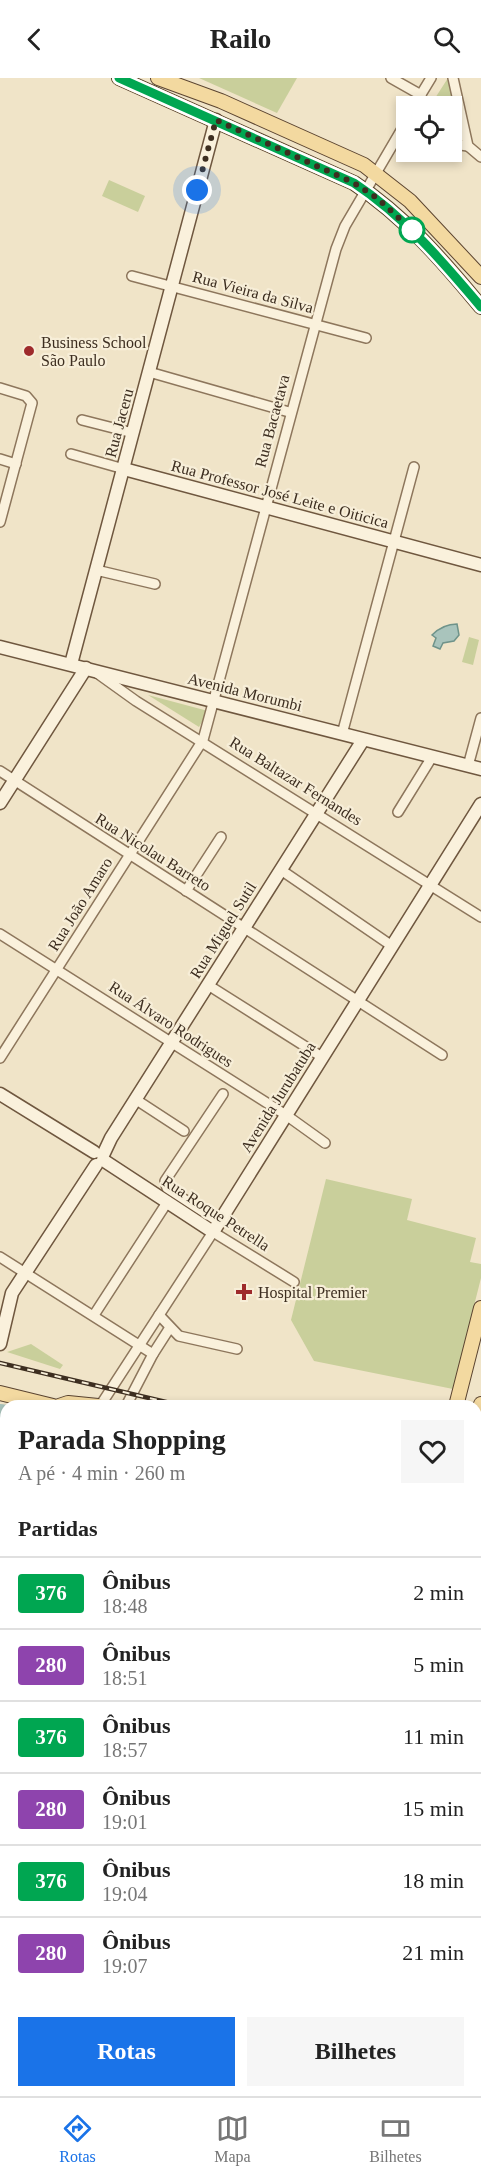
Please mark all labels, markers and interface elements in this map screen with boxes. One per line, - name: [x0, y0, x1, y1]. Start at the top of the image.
- icon: back: [18, 23, 51, 56]
- icon: search: [430, 23, 463, 56]
- text: Railo: [210, 24, 271, 54]
- map controls: [396, 96, 462, 162]
- button: locate: [396, 96, 462, 162]
- your location: [182, 175, 212, 205]
- unlabelled marker: [399, 217, 425, 243]
- street label: Rua Vieira da Silva: [191, 268, 315, 316]
- place label: Business School São Paulo: [41, 334, 147, 369]
- marker: Business School São Paulo: [22, 344, 36, 358]
- street label: Rua Bacaetava: [251, 373, 293, 469]
- street label: Rua Jaceru: [102, 387, 136, 459]
- street label: Rua Professor José Leite e Oiticica: [169, 457, 391, 531]
- street label: Avenida Morumbi: [186, 670, 305, 715]
- street label: Rua Baltazar Fernandes: [227, 733, 365, 829]
- street label: Rua Nicolau Barreto: [92, 810, 214, 894]
- street label: Rua João Amaro: [45, 854, 115, 954]
- street label: Rua Miguel Sutil: [187, 878, 261, 982]
- street label: Rua Álvaro Rodrigues: [105, 977, 237, 1071]
- street label: Avenida Jurubatuba: [237, 1039, 319, 1155]
- street label: Rua Roque Petrella: [159, 1172, 273, 1255]
- marker: Hospital Premier: [235, 1283, 253, 1301]
- place label: Hospital Premier: [258, 1284, 368, 1302]
- button: heart: [401, 1420, 464, 1483]
- text: Parada Shopping: [18, 1424, 226, 1455]
- text: A pé · 4 min · 260 m: [18, 1462, 185, 1484]
- text: Partidas: [18, 1516, 97, 1541]
- text: Ônibus: [102, 1569, 171, 1594]
- text: 2 min: [413, 1580, 464, 1605]
- text: 376: [35, 1581, 67, 1605]
- text: 18:48: [102, 1595, 148, 1617]
- text: Ônibus: [102, 1641, 171, 1666]
- text: 5 min: [413, 1652, 464, 1677]
- text: 280: [35, 1653, 67, 1677]
- text: 18:51: [102, 1667, 148, 1689]
- text: Ônibus: [102, 1713, 171, 1738]
- text: 11 min: [403, 1724, 464, 1749]
- text: 376: [35, 1725, 67, 1749]
- text: 18:57: [102, 1739, 148, 1761]
- text: Ônibus: [102, 1785, 171, 1810]
- text: 15 min: [402, 1796, 464, 1821]
- text: 280: [35, 1797, 67, 1821]
- text: 19:01: [102, 1811, 148, 1833]
- text: Ônibus: [102, 1857, 171, 1882]
- text: 18 min: [402, 1868, 464, 1893]
- text: 376: [35, 1869, 67, 1893]
- text: 19:04: [102, 1883, 148, 1905]
- text: Ônibus: [102, 1929, 171, 1954]
- text: 21 min: [402, 1940, 464, 1965]
- text: 280: [35, 1941, 67, 1965]
- text: 19:07: [102, 1955, 148, 1977]
- button: Rotas: [18, 2017, 235, 2086]
- button: Bilhetes: [247, 2017, 464, 2086]
- tab: Rotas: [59, 2112, 96, 2166]
- tab: Mapa: [214, 2112, 251, 2166]
- tab: Bilhetes: [369, 2112, 422, 2166]

